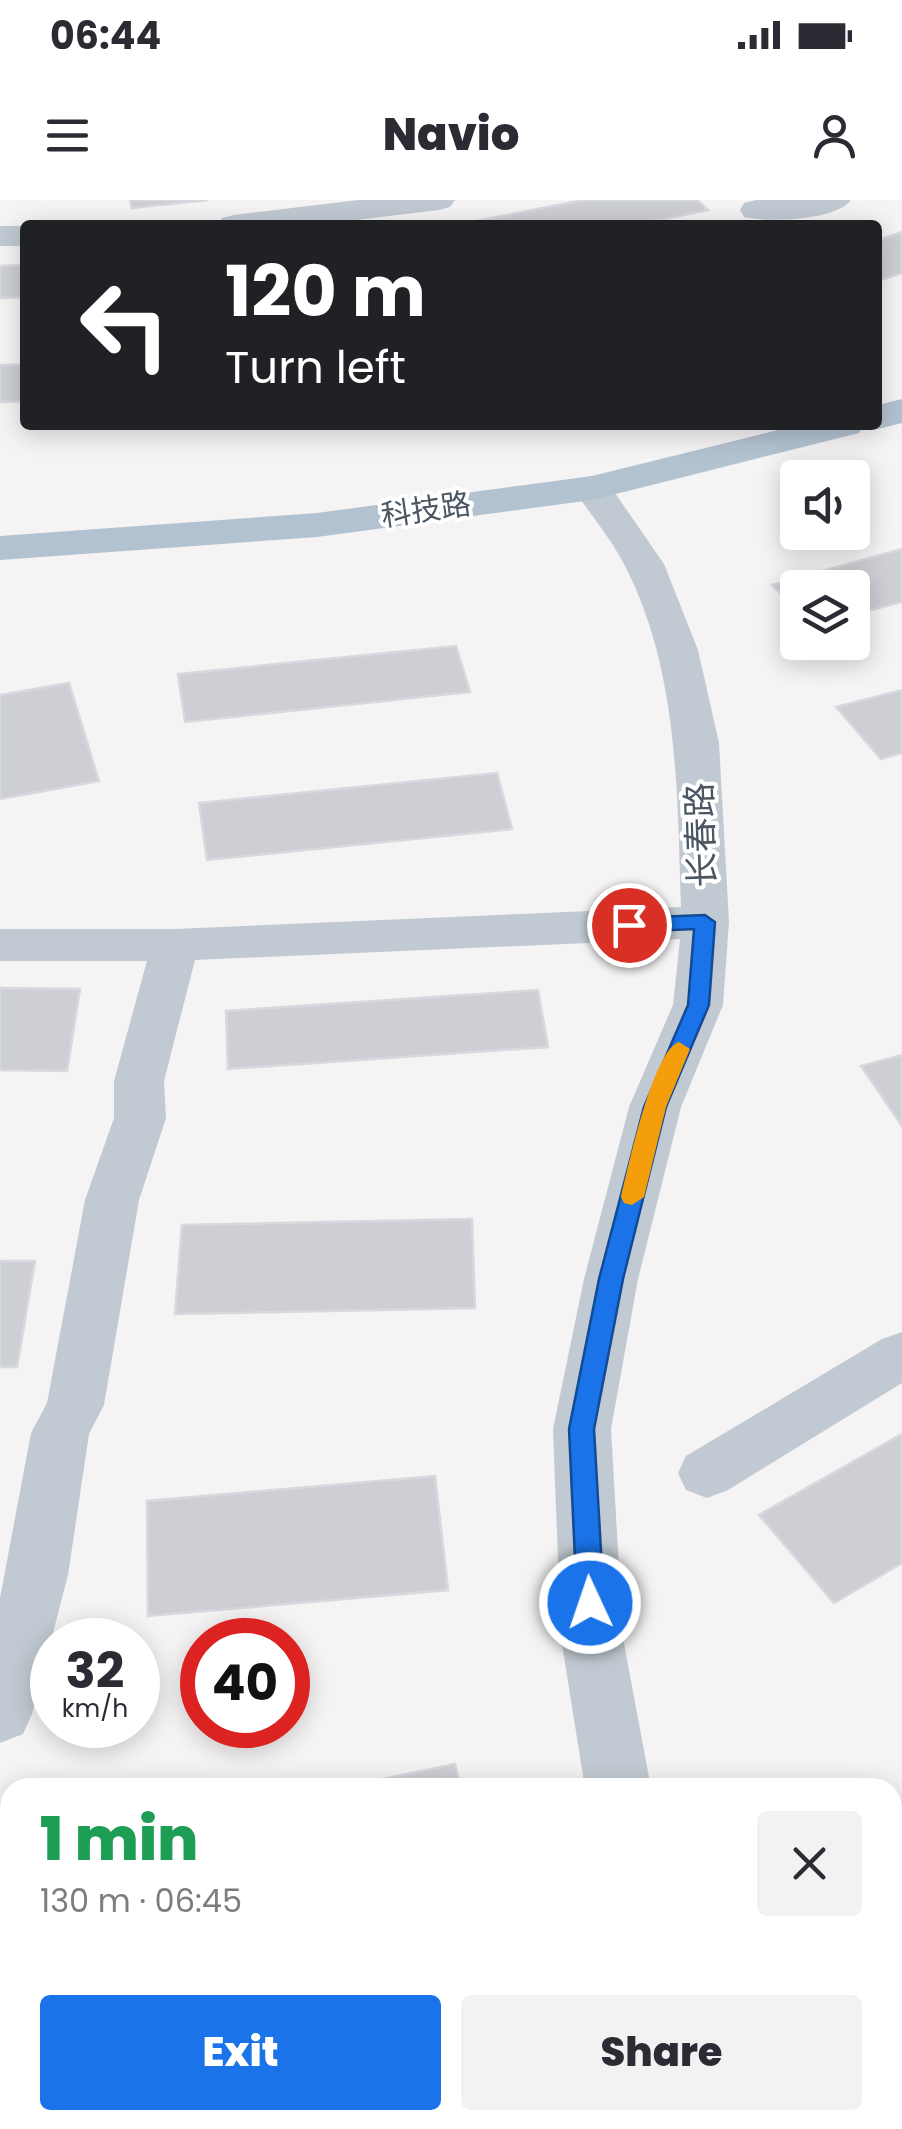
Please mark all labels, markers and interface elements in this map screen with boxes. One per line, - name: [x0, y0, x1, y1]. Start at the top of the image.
- text: 06:44: [50, 9, 161, 62]
- text: Navio: [383, 103, 519, 166]
- icon: menu: [40, 108, 95, 163]
- icon: person: [807, 108, 862, 163]
- text: 120 m: [225, 242, 426, 341]
- icon: left: [60, 260, 190, 390]
- text: Turn left: [225, 336, 406, 399]
- map controls: [780, 460, 870, 660]
- button: sound: [780, 460, 870, 550]
- street label: 科技路: [378, 482, 473, 537]
- button: layers: [780, 570, 870, 660]
- street label: 长春路: [674, 782, 727, 888]
- pin: [587, 883, 672, 968]
- icon: arrive: [602, 898, 657, 953]
- position arrow: [538, 1551, 642, 1655]
- speed limit sign: 40: [180, 1618, 310, 1748]
- text: 32: [66, 1635, 124, 1706]
- text: km/h: [62, 1691, 128, 1726]
- text: 1 min: [40, 1797, 198, 1881]
- button: close: [757, 1811, 862, 1916]
- text: 130 m · 06:45: [40, 1878, 242, 1923]
- button: Exit: [40, 1995, 441, 2110]
- button: Share: [461, 1995, 862, 2110]

